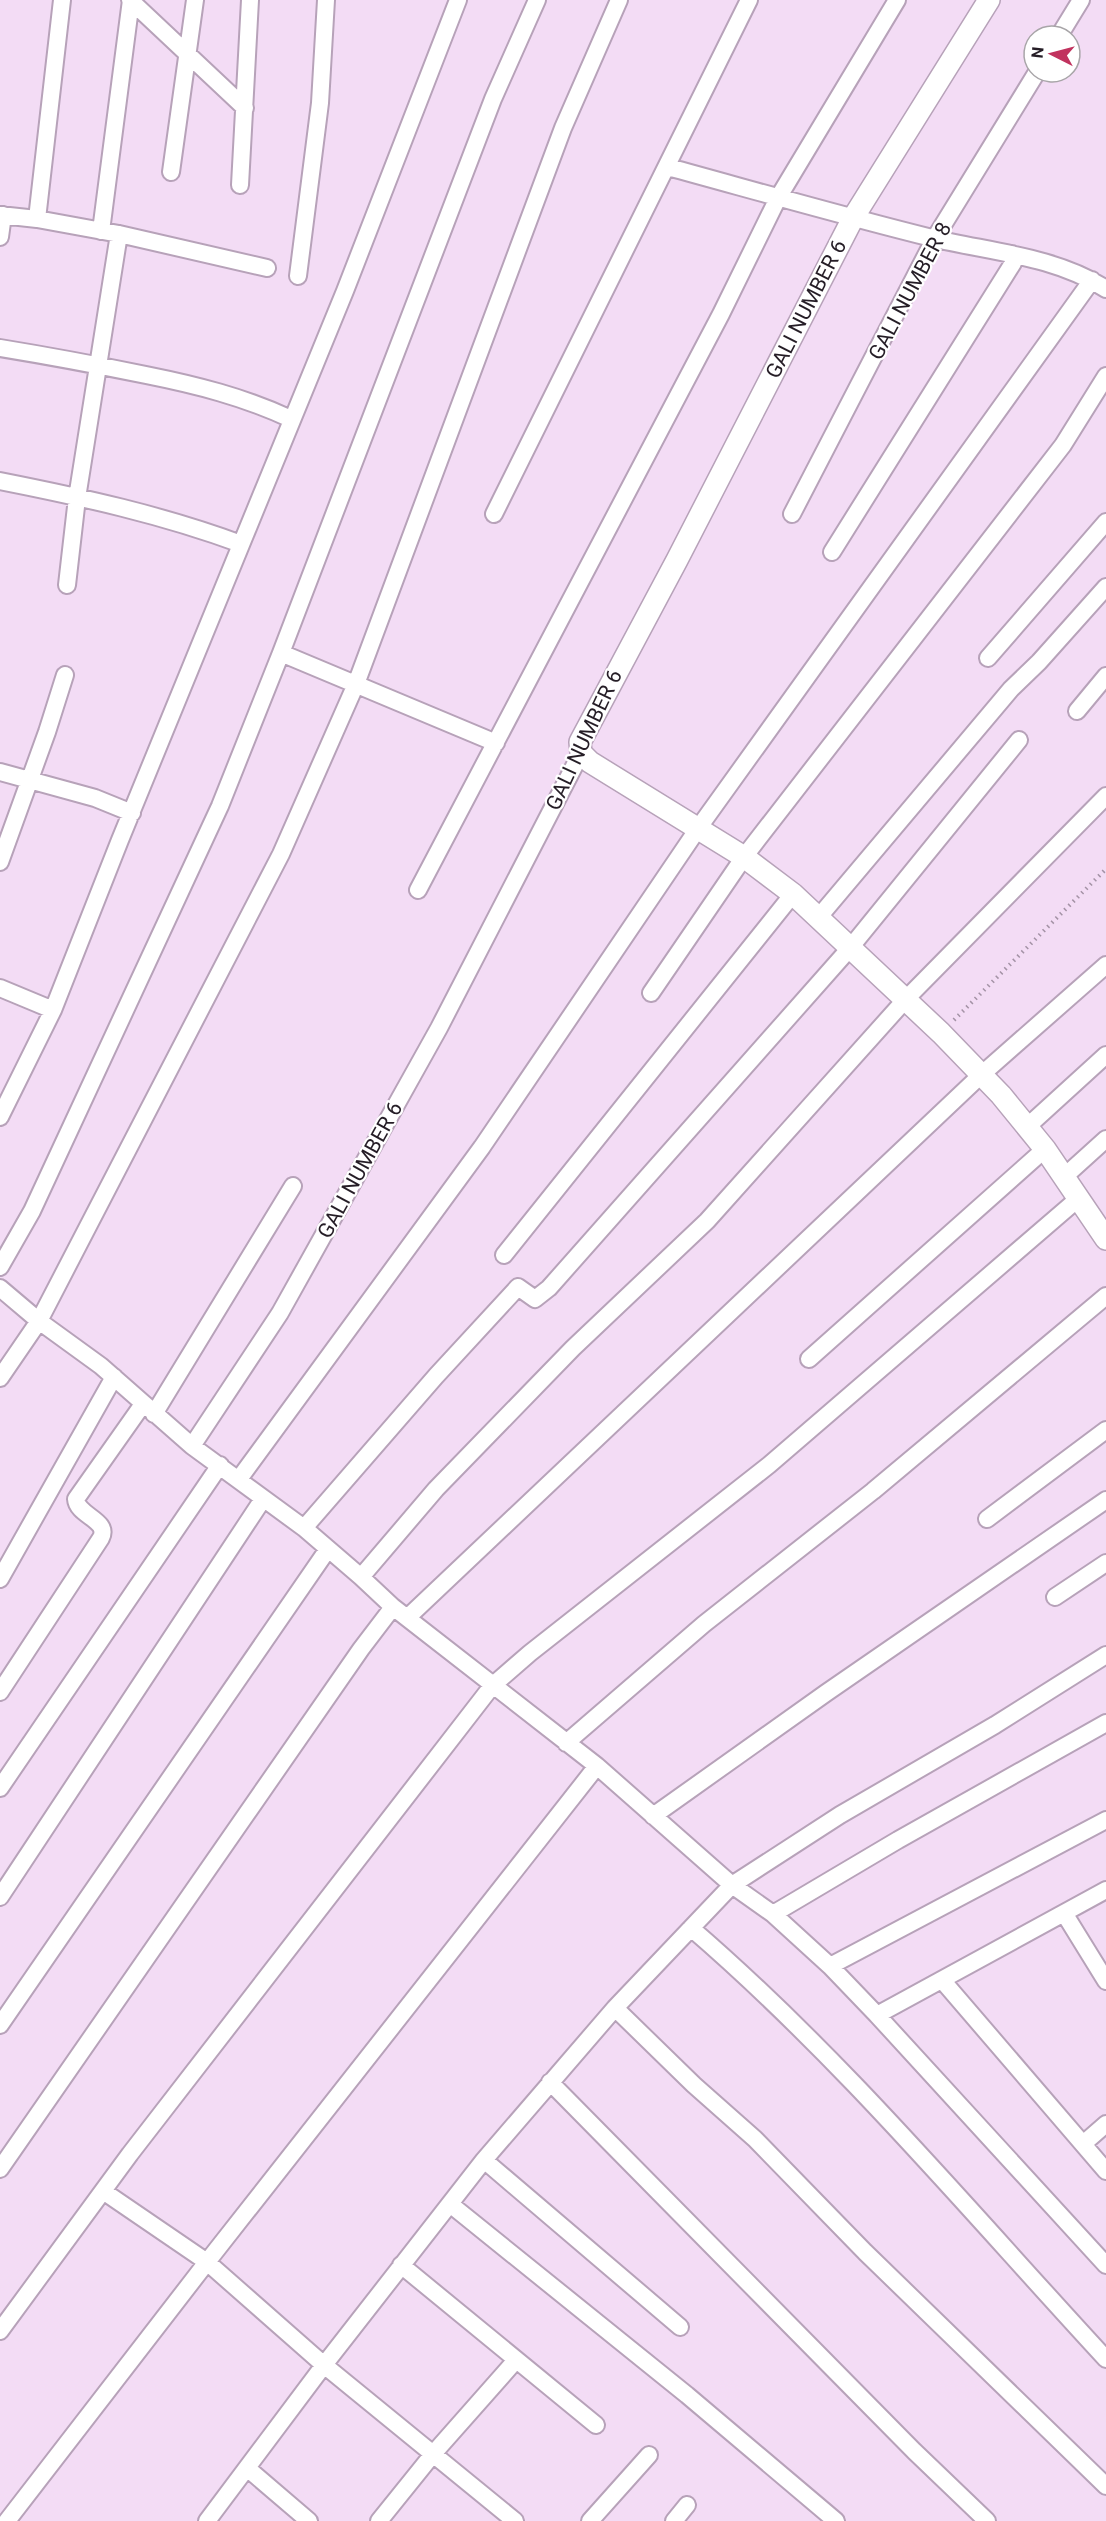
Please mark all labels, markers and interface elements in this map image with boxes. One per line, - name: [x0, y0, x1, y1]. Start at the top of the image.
- north arrow: [1022, 24, 1082, 84]
- text: N: [1028, 46, 1048, 59]
- street label: GALI NUMBER 8: [864, 218, 956, 364]
- street label: GALI NUMBER 6: [761, 236, 851, 382]
- street label: GALI NUMBER 6: [541, 666, 627, 814]
- street label: GALI NUMBER 6: [313, 1098, 407, 1242]

